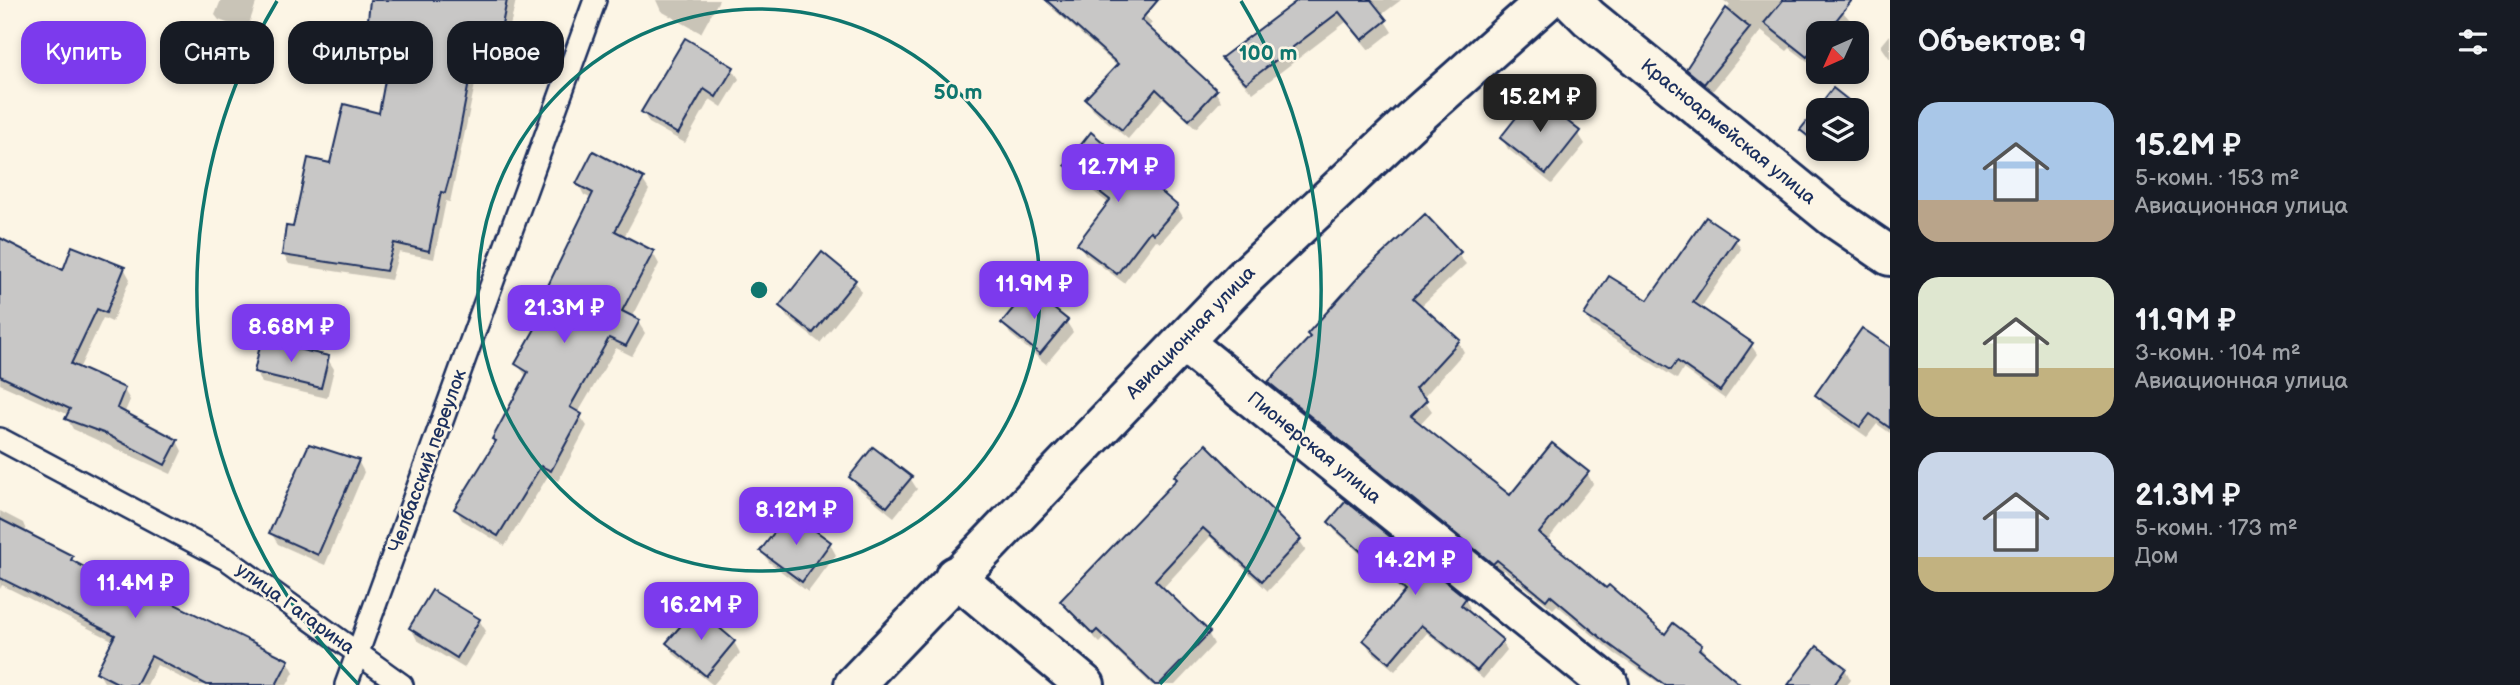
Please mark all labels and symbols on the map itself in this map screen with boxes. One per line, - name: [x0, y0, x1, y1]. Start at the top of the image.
- north arrow: [1806, 21, 1869, 84]
- text: 100 m: [1239, 41, 1297, 66]
- street label: Красноармейская улица: [1636, 54, 1820, 210]
- pin: 15.2M ₽: [1475, 74, 1605, 134]
- text: 50 m: [934, 80, 982, 105]
- pin: 12.7M ₽: [1053, 144, 1183, 204]
- pin: 11.9M ₽: [969, 262, 1099, 321]
- street label: Авиационная улица: [1121, 262, 1260, 405]
- centre of rings: [747, 278, 771, 302]
- pin: 21.3M ₽: [499, 286, 629, 345]
- pin: 8.68M ₽: [226, 304, 356, 364]
- street label: Челбасский переулок: [384, 366, 472, 556]
- street label: Пионерская улица: [1242, 387, 1386, 509]
- pin: 8.12M ₽: [731, 488, 861, 547]
- pin: 14.2M ₽: [1350, 538, 1480, 597]
- street label: улица Гагарина: [231, 558, 359, 660]
- pin: 11.4M ₽: [70, 560, 200, 620]
- pin: 16.2M ₽: [636, 582, 766, 642]

